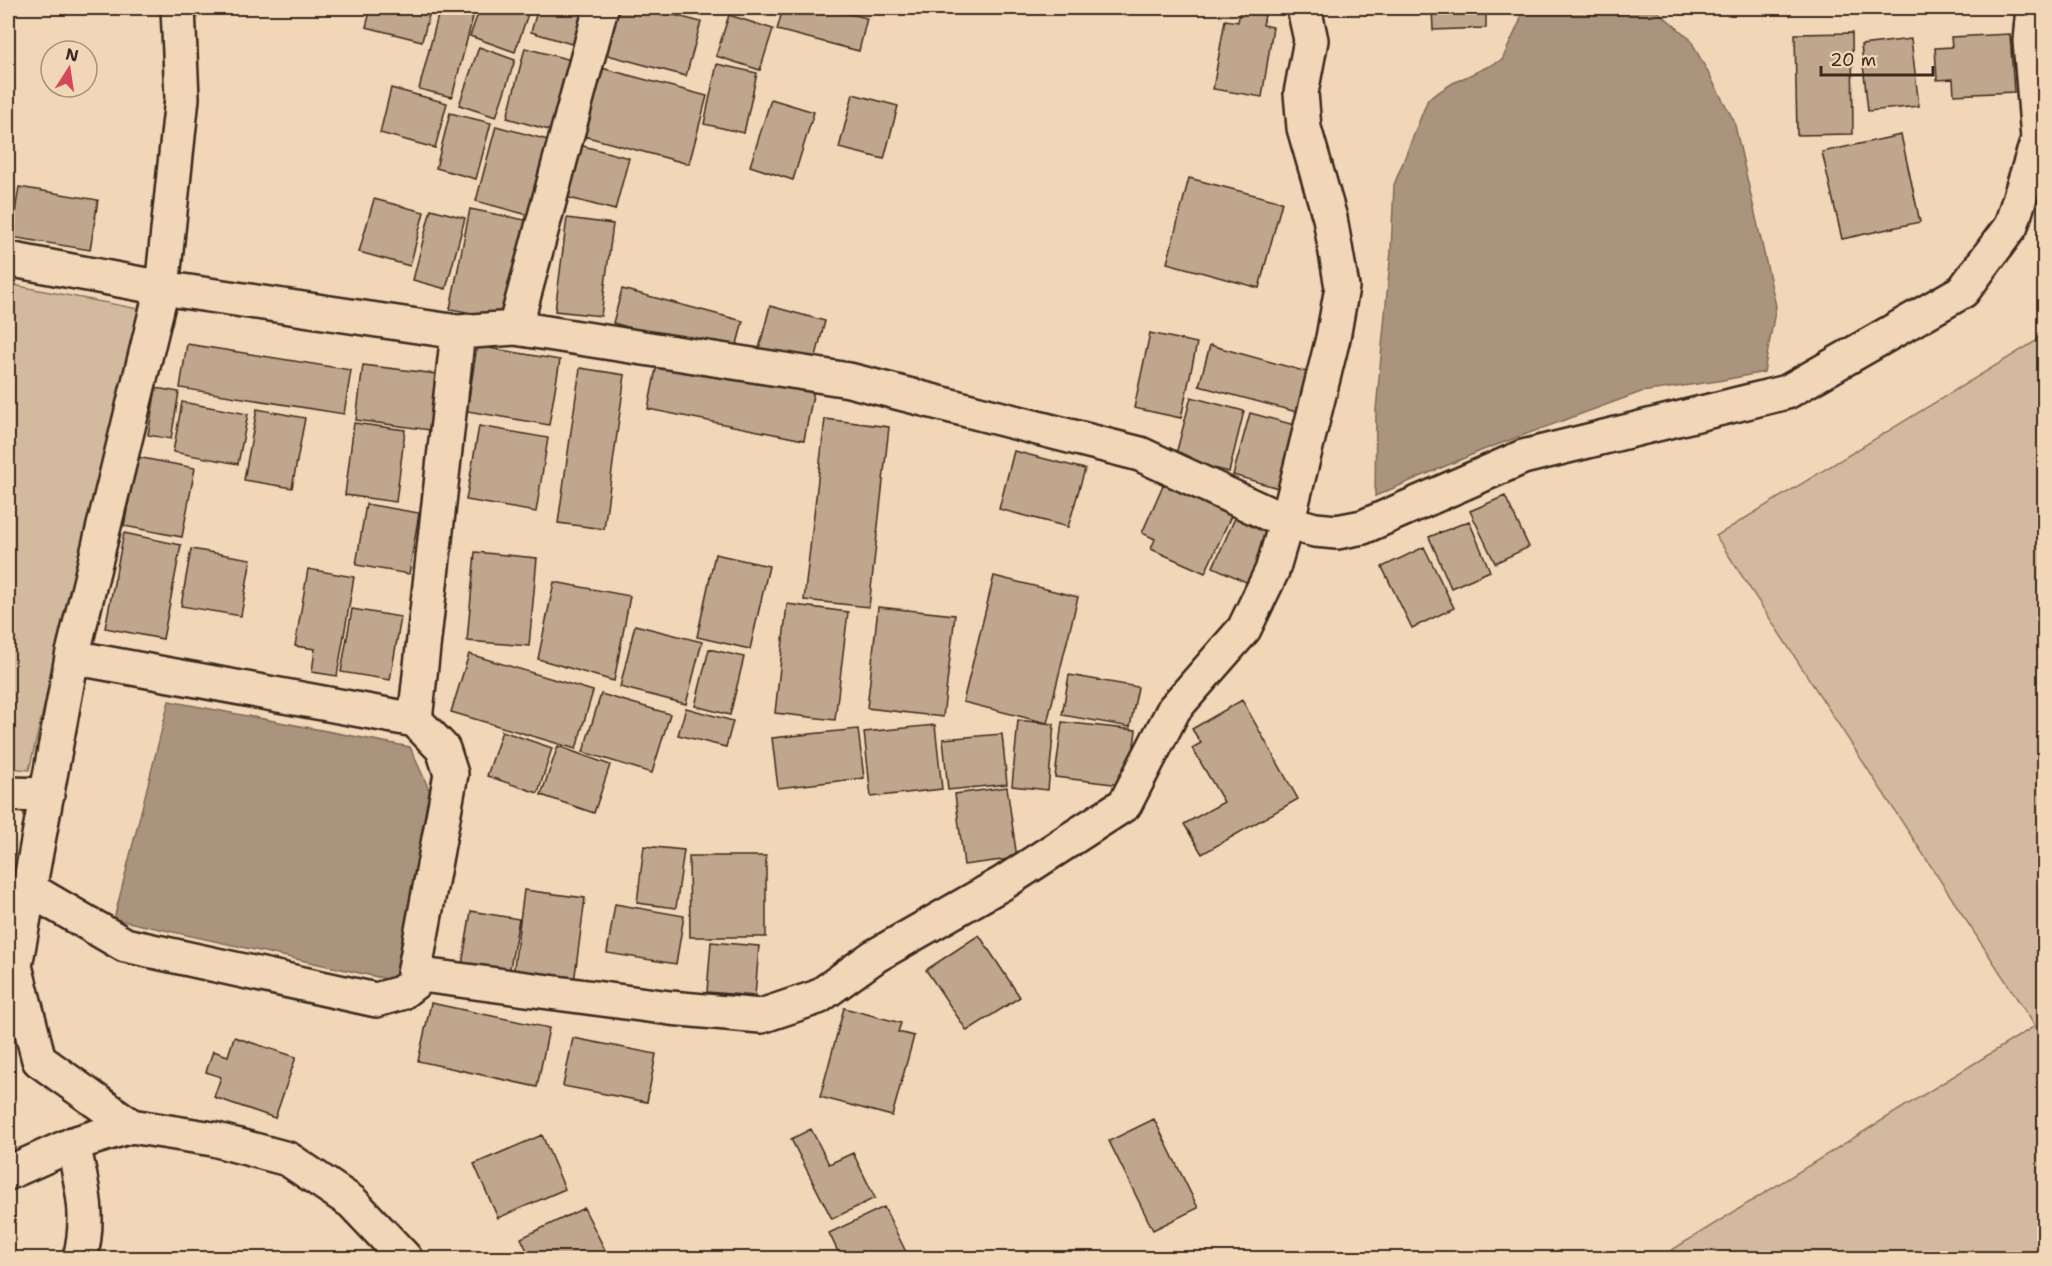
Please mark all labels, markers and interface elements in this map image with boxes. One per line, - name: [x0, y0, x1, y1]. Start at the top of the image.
- north arrow: [39, 39, 99, 99]
- scale bar: [1821, 39, 1934, 77]
- text: N: [64, 43, 80, 66]
- text: 20 m: [1830, 48, 1876, 72]

